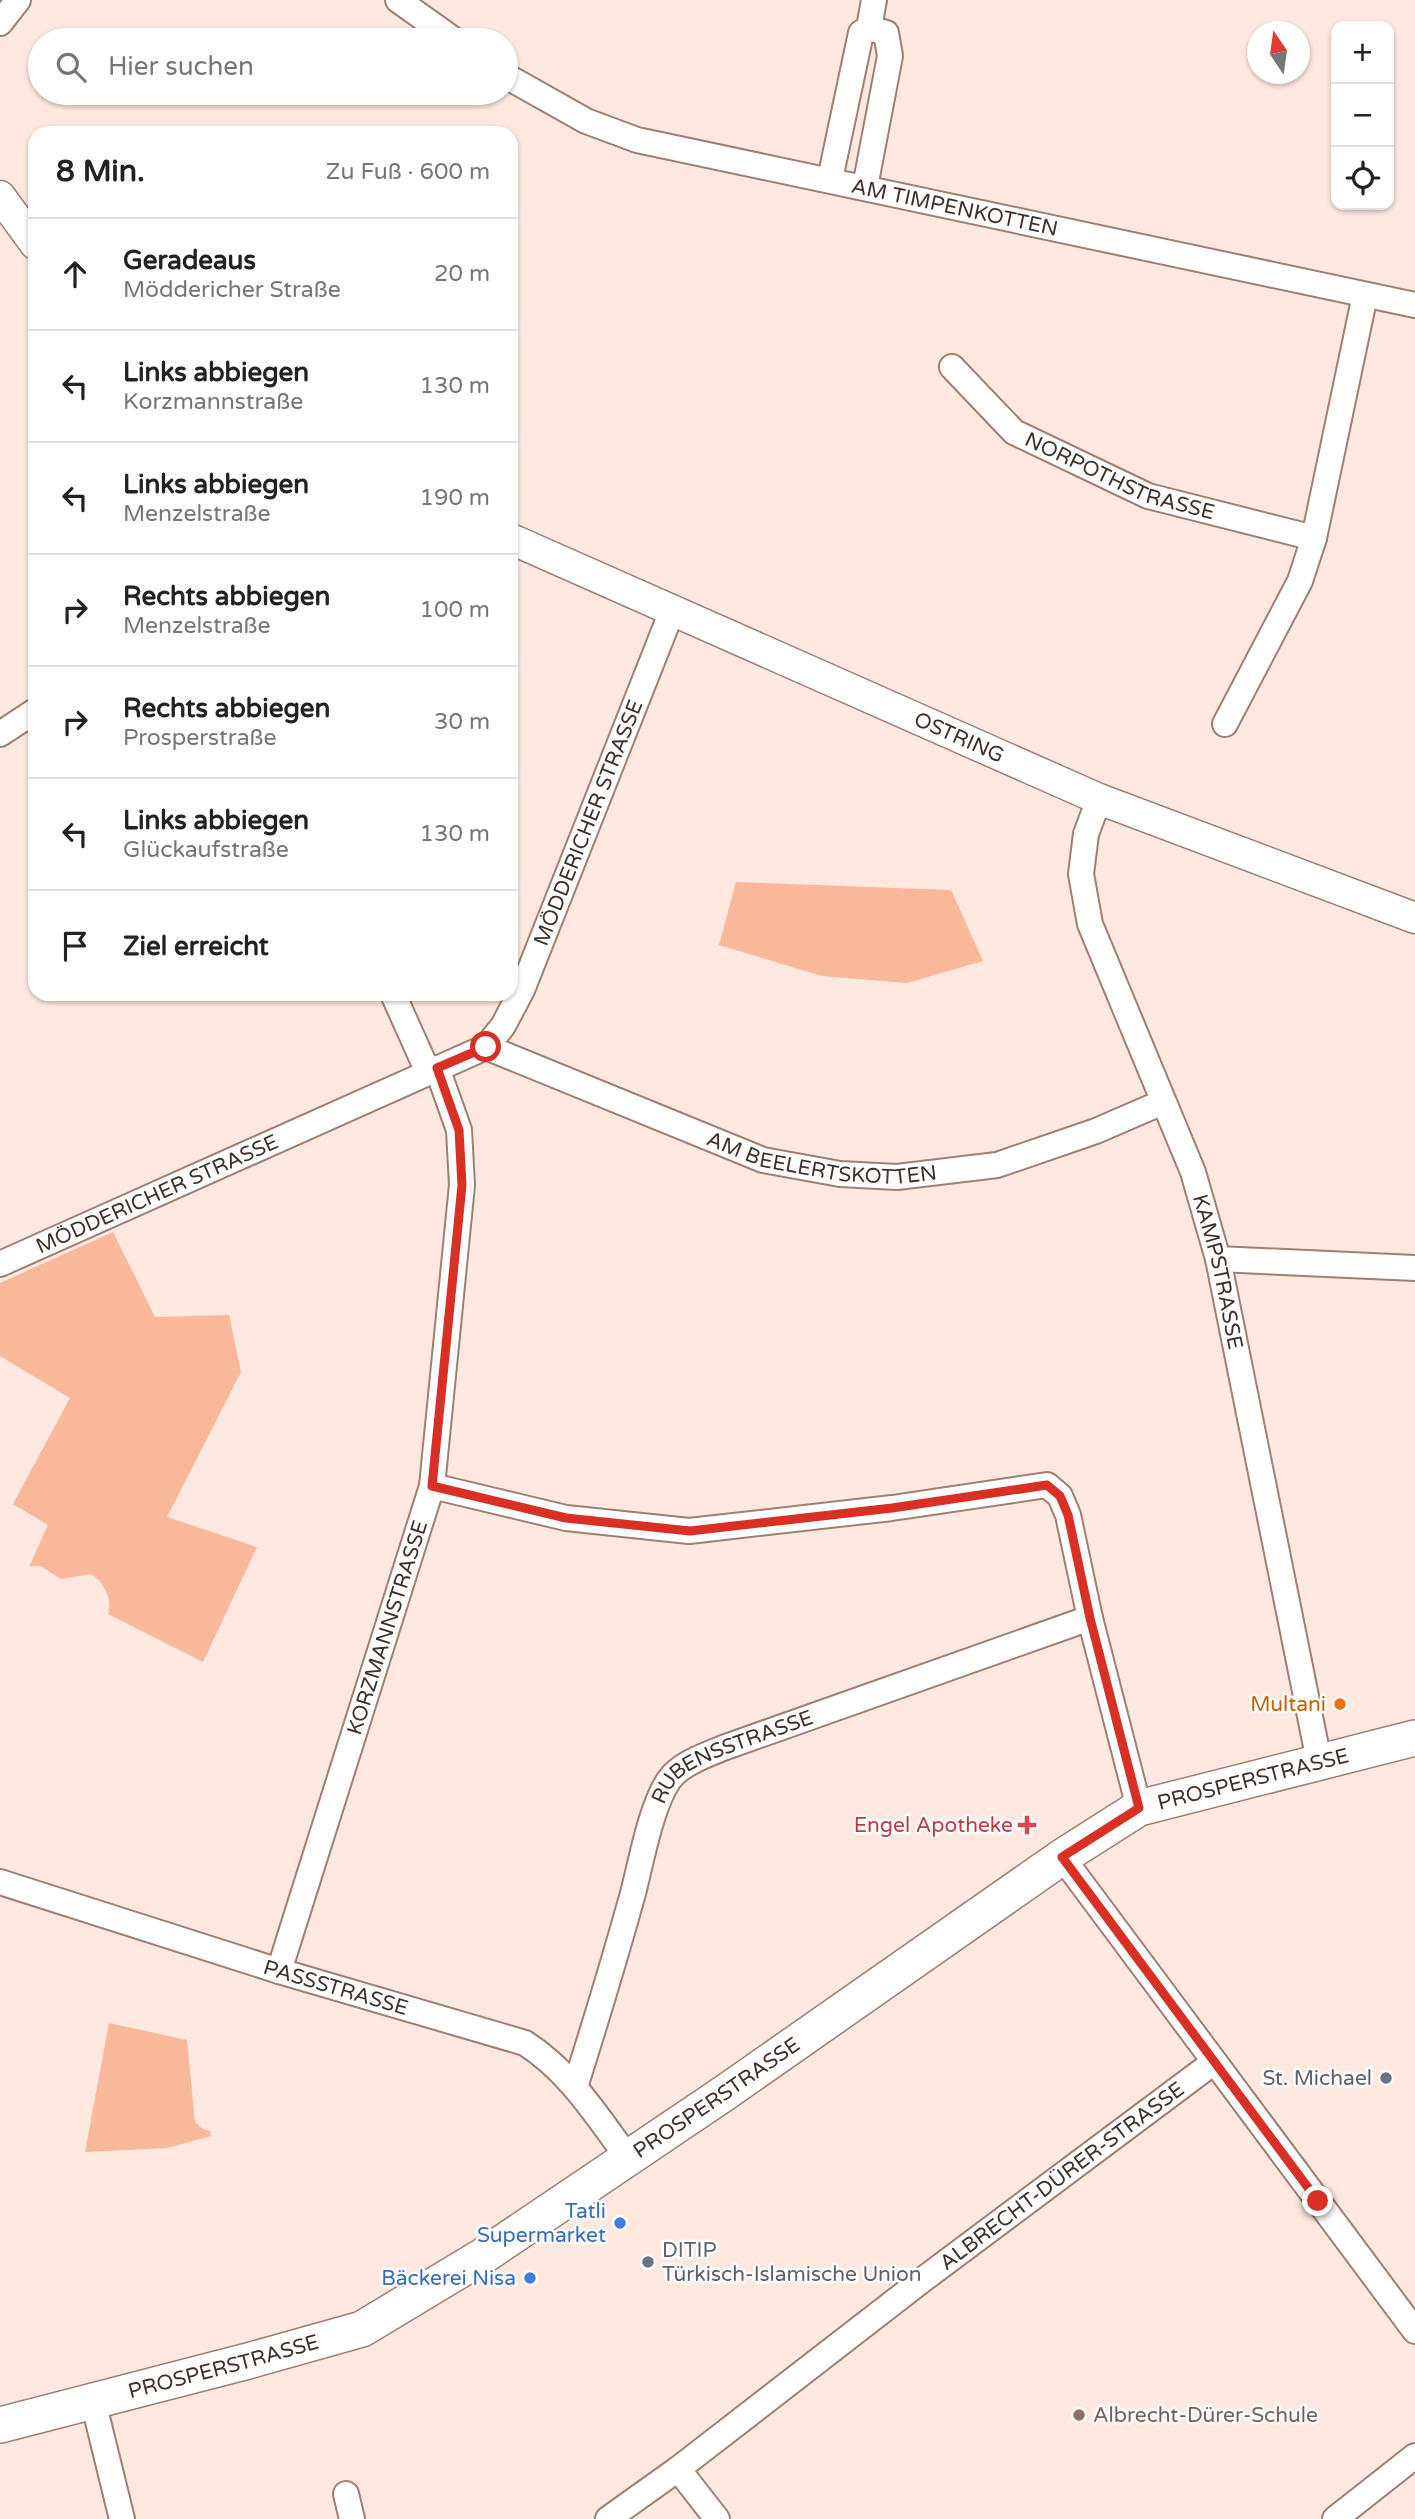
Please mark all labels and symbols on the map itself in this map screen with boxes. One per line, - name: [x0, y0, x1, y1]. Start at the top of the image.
- north arrow: [1247, 21, 1310, 84]
- street label: AM TIMPENKOTTEN: [849, 173, 1060, 241]
- street label: NORPOTHSTRASSE: [1021, 427, 1217, 525]
- street label: MÖDDERICHER STRASSE: [528, 696, 648, 949]
- street label: OSTRING: [910, 706, 1008, 768]
- route start: [470, 1031, 501, 1062]
- street label: AM BEELERTSKOTTEN: [703, 1126, 938, 1190]
- street label: MÖDDERICHER STRASSE: [32, 1129, 282, 1259]
- street label: KAMPSTRASSE: [1188, 1191, 1248, 1351]
- street label: KORZMANNSTRASSE: [342, 1517, 433, 1738]
- place label: Multani: [1250, 1692, 1326, 1717]
- marker: Multani: [1332, 1696, 1348, 1712]
- street label: RUBENSSTRASSE: [646, 1705, 816, 1808]
- street label: PROSPERSTRASSE: [1155, 1743, 1351, 1815]
- place label: Engel Apotheke: [854, 1813, 1013, 1838]
- marker: Engel Apotheke: [1019, 1817, 1035, 1833]
- street label: PASSSTRASSE: [260, 1954, 411, 2021]
- street label: PROSPERSTRASSE: [628, 2032, 805, 2163]
- place label: St. Michael: [1262, 2066, 1372, 2091]
- marker: St. Michael: [1378, 2070, 1394, 2086]
- street label: ALBRECHT-DÜRER-STRASSE: [934, 2076, 1189, 2275]
- route end: [1302, 2185, 1333, 2216]
- place label: Tatli Supermarket: [477, 2199, 606, 2248]
- marker: Tatli Supermarket: [612, 2215, 628, 2231]
- place label: DITIP Türkisch-Islamische Union: [662, 2238, 922, 2287]
- marker: DITIP Türkisch-Islamische Union: [640, 2254, 656, 2270]
- place label: Bäckerei Nisa: [381, 2266, 516, 2291]
- marker: Bäckerei Nisa: [522, 2270, 538, 2286]
- street label: PROSPERSTRASSE: [125, 2329, 322, 2404]
- place label: Albrecht-Dürer-Schule: [1093, 2403, 1318, 2428]
- marker: Albrecht-Dürer-Schule: [1071, 2407, 1087, 2423]

